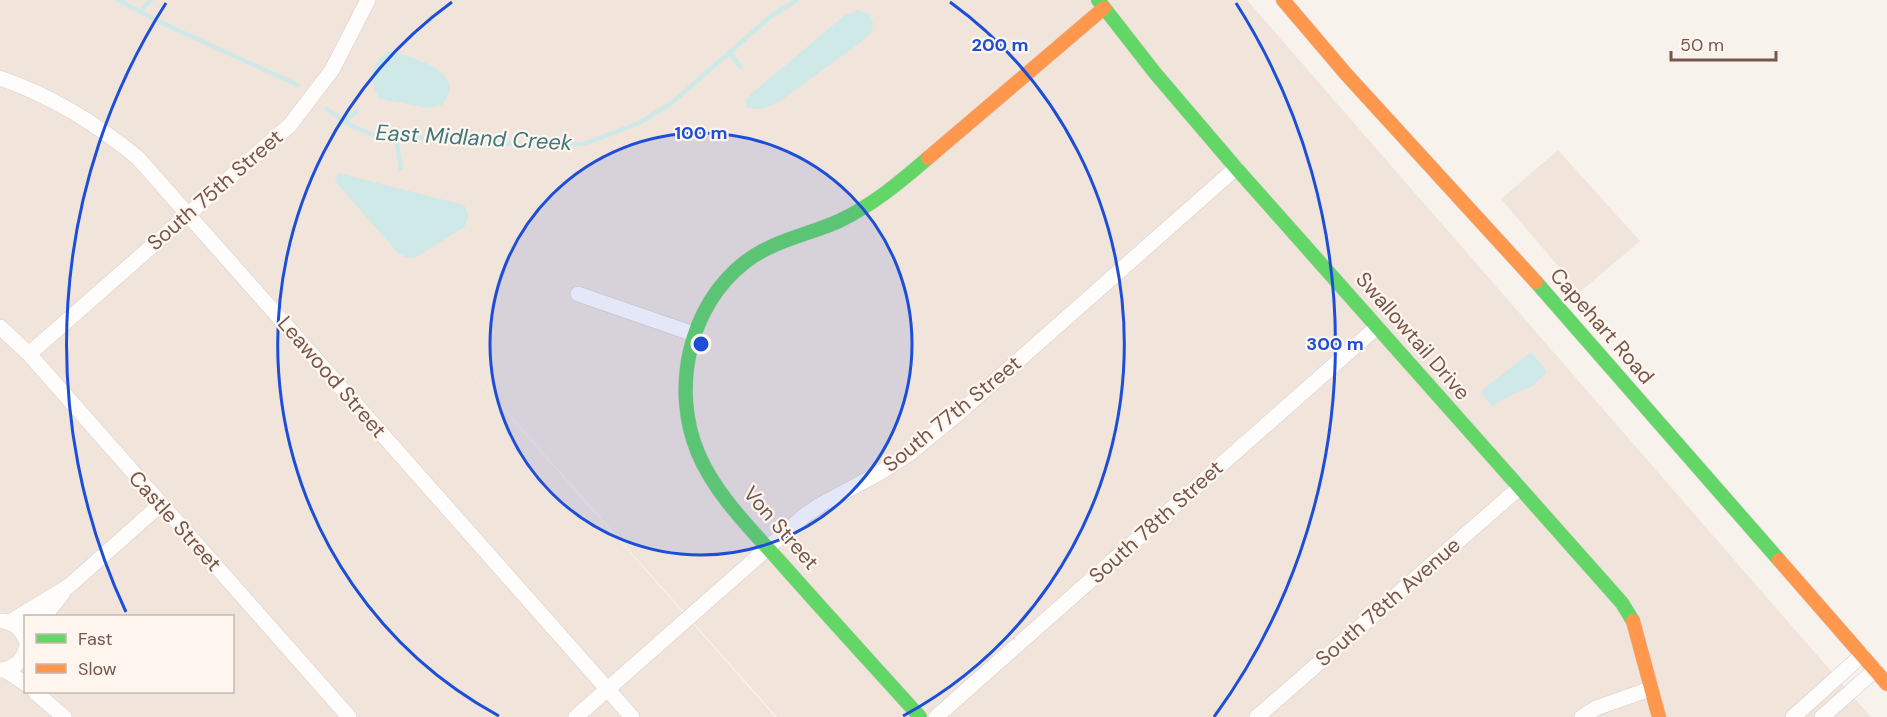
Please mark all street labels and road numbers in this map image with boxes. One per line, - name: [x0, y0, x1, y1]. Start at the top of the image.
- street label: South 75th Street: [141, 123, 289, 257]
- street label: Capehart Road: [1544, 262, 1660, 390]
- street label: Swallowtail Drive: [1349, 266, 1477, 406]
- street label: Leawood Street: [271, 310, 393, 444]
- street label: South 77th Street: [877, 349, 1027, 479]
- street label: South 78th Street: [1083, 454, 1229, 590]
- street label: Castle Street: [122, 465, 228, 577]
- street label: Von Street: [737, 480, 825, 576]
- street label: South 78th Avenue: [1310, 531, 1466, 673]

